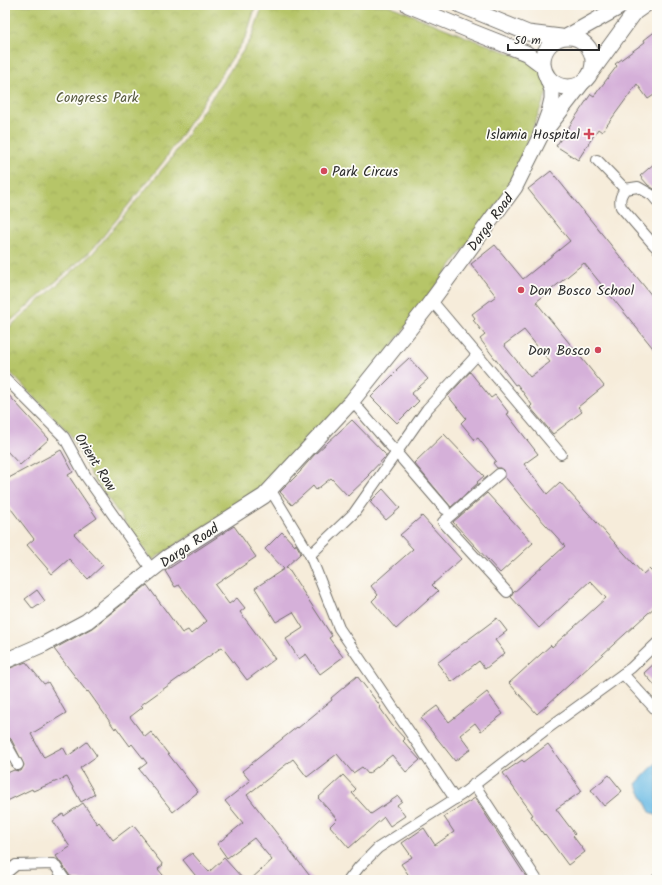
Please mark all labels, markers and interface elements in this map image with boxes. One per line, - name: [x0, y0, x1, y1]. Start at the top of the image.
- scale bar: [508, 26, 599, 52]
- text: 50 m: [514, 31, 541, 50]
- park label: Congress Park: [56, 87, 139, 109]
- place label: Islamia Hospital: [486, 124, 581, 146]
- marker: Islamia Hospital: [583, 128, 595, 140]
- place label: Park Circus: [332, 161, 398, 183]
- marker: Park Circus: [319, 166, 329, 176]
- street label: Darga Road: [462, 188, 520, 256]
- place label: Don Bosco School: [529, 280, 635, 302]
- marker: Don Bosco School: [516, 285, 526, 295]
- place label: Don Bosco: [528, 340, 590, 362]
- marker: Don Bosco: [593, 345, 603, 355]
- street label: Orient Row: [69, 429, 122, 497]
- street label: Darga Road: [156, 517, 224, 574]

